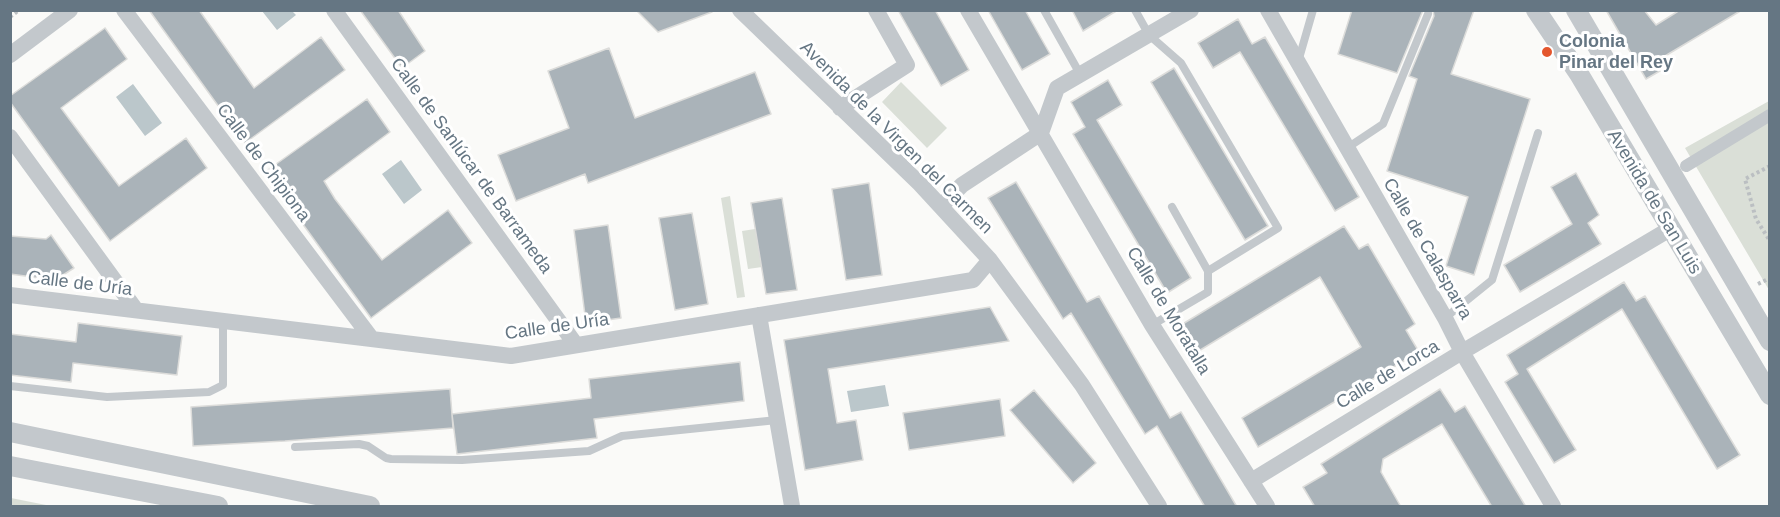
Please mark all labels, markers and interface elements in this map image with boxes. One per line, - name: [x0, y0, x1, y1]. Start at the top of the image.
- place label: Colonia Pinar del Rey: [1559, 31, 1673, 74]
- street label: Avenida de la Virgen del Carmen: [795, 37, 997, 239]
- marker: Colonia Pinar del Rey: [1540, 45, 1554, 59]
- street label: Calle de Sanlúcar de Barrameda: [386, 54, 556, 278]
- street label: Calle de Chipiona: [212, 100, 314, 226]
- street label: Avenida de San Luis: [1602, 126, 1706, 278]
- street label: Calle de Calasparra: [1378, 175, 1476, 323]
- street label: Calle de Moratalla: [1121, 243, 1215, 379]
- street label: Calle de Uría: [27, 267, 133, 301]
- street label: Calle de Uría: [503, 309, 611, 345]
- street label: Calle de Lorca: [1333, 336, 1443, 414]

